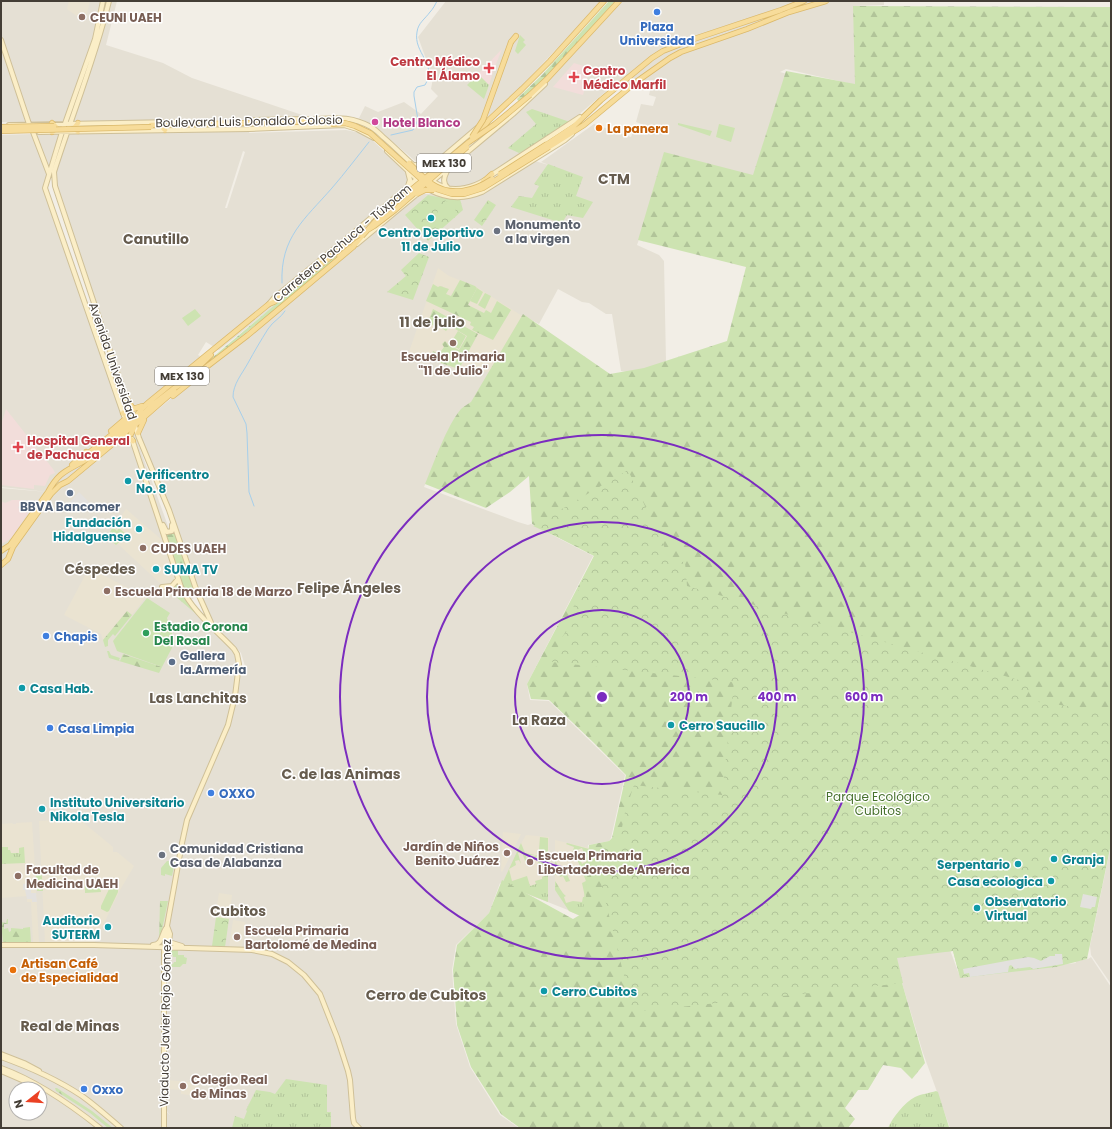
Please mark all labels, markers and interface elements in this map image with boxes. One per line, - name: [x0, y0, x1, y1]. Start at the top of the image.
- marker: Plaza Universidad: [652, 7, 662, 17]
- place label: CEUNI UAEH: [90, 9, 162, 26]
- marker: CEUNI UAEH: [77, 12, 87, 22]
- place label: Plaza Universidad: [620, 18, 694, 49]
- place label: Centro Médico El Álamo: [390, 53, 480, 84]
- marker: Centro Médico El Álamo: [483, 62, 495, 74]
- place label: Centro Médico Marfil: [583, 62, 666, 93]
- marker: Centro Médico Marfil: [568, 71, 580, 83]
- street label: Boulevard Luis Donaldo Colosio: [155, 111, 343, 131]
- place label: Hotel Blanco: [383, 114, 461, 131]
- marker: Hotel Blanco: [370, 117, 380, 127]
- place label: La panera: [607, 120, 668, 137]
- marker: La panera: [594, 123, 604, 133]
- road number: MEX 130: [417, 154, 471, 172]
- district label: CTM: [598, 169, 630, 189]
- street label: Carretera Pachuca - Túxpam: [269, 180, 415, 306]
- marker: Centro Deportivo 11 de Julio: [426, 213, 436, 223]
- place label: Monumento a la virgen: [505, 216, 581, 247]
- place label: Centro Deportivo 11 de Julio: [378, 224, 484, 255]
- marker: Monumento a la virgen: [492, 226, 502, 236]
- district label: Canutillo: [123, 229, 189, 249]
- street label: Avenida Universidad: [85, 300, 141, 422]
- district label: 11 de julio: [399, 312, 465, 332]
- marker: Escuela Primaria "11 de Julio": [448, 338, 458, 348]
- place label: Escuela Primaria "11 de Julio": [401, 348, 505, 379]
- road number: MEX 130: [155, 367, 209, 385]
- place label: Hospital General de Pachuca: [27, 432, 130, 463]
- marker: Hospital General de Pachuca: [12, 441, 24, 453]
- place label: Verificentro No. 8: [136, 466, 209, 497]
- marker: Verificentro No. 8: [123, 476, 133, 486]
- marker: BBVA Bancomer: [65, 488, 75, 498]
- place label: BBVA Bancomer: [20, 498, 120, 515]
- place label: Fundación Hidalguense: [53, 514, 132, 545]
- marker: Fundación Hidalguense: [134, 524, 144, 534]
- place label: CUDES UAEH: [151, 540, 227, 557]
- marker: CUDES UAEH: [138, 543, 148, 553]
- district label: Céspedes: [64, 559, 136, 579]
- place label: SUMA TV: [164, 561, 218, 578]
- marker: SUMA TV: [151, 564, 161, 574]
- district label: Felipe Ángeles: [297, 578, 401, 598]
- place label: Escuela Primaria 18 de Marzo: [115, 583, 293, 600]
- marker: Escuela Primaria 18 de Marzo: [102, 586, 112, 596]
- place label: Estadio Corona Del Rosal: [154, 618, 248, 649]
- place label: Chapis: [54, 628, 98, 645]
- marker: Estadio Corona Del Rosal: [141, 628, 151, 638]
- marker: Chapis: [41, 631, 51, 641]
- place label: Gallera la.Armería: [180, 647, 246, 678]
- marker: Gallera la.Armería: [167, 657, 177, 667]
- place label: Casa Hab.: [30, 680, 93, 697]
- marker: Casa Hab.: [17, 683, 27, 693]
- district label: Las Lanchitas: [149, 688, 247, 708]
- text: 200 m: [670, 688, 708, 705]
- text: 400 m: [757, 688, 797, 705]
- text: 600 m: [845, 688, 884, 705]
- centre of rings: [595, 690, 609, 704]
- district label: La Raza: [512, 710, 566, 730]
- place label: Cerro Saucillo: [679, 717, 765, 734]
- place label: Casa Limpia: [58, 720, 135, 737]
- marker: Cerro Saucillo: [666, 720, 676, 730]
- marker: Casa Limpia: [45, 723, 55, 733]
- district label: C. de las Animas: [281, 764, 401, 784]
- place label: OXXO: [219, 785, 256, 802]
- marker: OXXO: [206, 788, 216, 798]
- park label: Parque Ecológico Cubitos: [826, 788, 930, 819]
- place label: Instituto Universitario Nikola Tesla: [50, 794, 185, 825]
- marker: Instituto Universitario Nikola Tesla: [37, 804, 47, 814]
- place label: Jardín de Niños Benito Juárez: [403, 838, 499, 869]
- place label: Comunidad Cristiana Casa de Alabanza: [170, 840, 304, 871]
- place label: Escuela Primaria Libertadores de America: [538, 847, 690, 878]
- marker: Jardín de Niños Benito Juárez: [502, 848, 512, 858]
- marker: Comunidad Cristiana Casa de Alabanza: [157, 850, 167, 860]
- place label: Granja: [1062, 851, 1104, 868]
- marker: Granja: [1049, 854, 1059, 864]
- place label: Serpentario: [937, 856, 1010, 873]
- marker: Escuela Primaria Libertadores de America: [525, 857, 535, 867]
- marker: Serpentario: [1013, 859, 1023, 869]
- place label: Facultad de Medicina UAEH: [26, 861, 118, 892]
- marker: Facultad de Medicina UAEH: [13, 871, 23, 881]
- place label: Casa ecologica: [948, 873, 1043, 890]
- marker: Casa ecologica: [1046, 876, 1056, 886]
- place label: Observatorio Virtual: [985, 893, 1067, 924]
- district label: Cubitos: [210, 901, 266, 921]
- marker: Observatorio Virtual: [972, 903, 982, 913]
- place label: Auditorio SUTERM: [43, 912, 100, 943]
- marker: Auditorio SUTERM: [103, 922, 113, 932]
- place label: Escuela Primaria Bartolomé de Medina: [245, 922, 377, 953]
- marker: Escuela Primaria Bartolomé de Medina: [232, 932, 242, 942]
- street label: Viaducto Javier Rojo Gómez: [155, 939, 175, 1107]
- place label: Artisan Café de Especialidad: [21, 955, 118, 986]
- marker: Artisan Café de Especialidad: [8, 965, 18, 975]
- place label: Cerro Cubitos: [552, 983, 637, 1000]
- district label: Cerro de Cubitos: [366, 985, 486, 1005]
- marker: Cerro Cubitos: [539, 986, 549, 996]
- district label: Real de Minas: [20, 1016, 120, 1036]
- place label: Colegio Real de Minas: [191, 1071, 268, 1102]
- north arrow: [8, 1081, 48, 1121]
- place label: Oxxo: [92, 1081, 124, 1098]
- marker: Colegio Real de Minas: [178, 1081, 188, 1091]
- marker: Oxxo: [79, 1084, 89, 1094]
- text: N: [10, 1098, 27, 1110]

